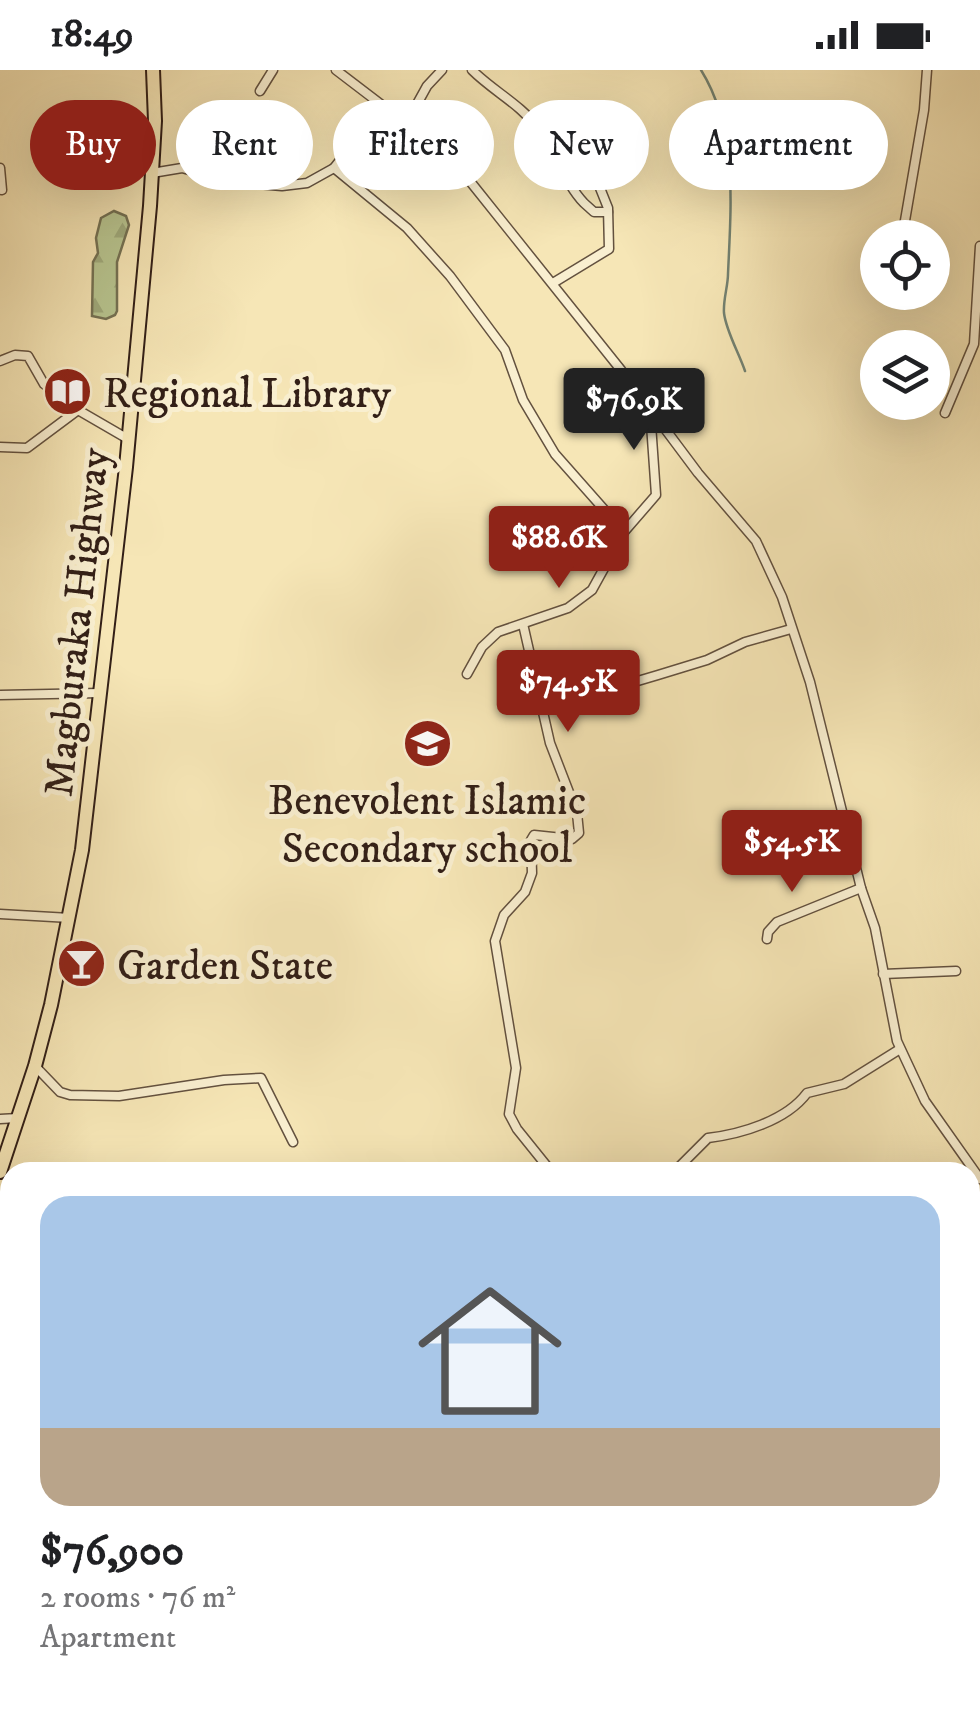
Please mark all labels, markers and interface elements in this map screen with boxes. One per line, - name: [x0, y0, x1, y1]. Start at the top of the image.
- text: 18:49: [50, 11, 134, 59]
- chip: Buy: [30, 100, 156, 190]
- chip: Rent: [176, 100, 313, 190]
- chip: Filters: [333, 100, 494, 190]
- chip: New: [514, 100, 649, 190]
- chip: Apartment: [669, 100, 888, 190]
- map controls: [860, 220, 950, 420]
- button: locate: [860, 220, 950, 310]
- button: layers: [860, 330, 950, 420]
- library icon: Regional Library: [42, 366, 94, 418]
- pin: $76.9K: [553, 368, 715, 453]
- place label: Regional Library: [103, 369, 392, 421]
- text: $76.9K: [586, 380, 682, 420]
- street label: Magburaka Highway: [34, 444, 122, 799]
- pin: $88.6K: [478, 506, 640, 591]
- text: $88.6K: [511, 518, 607, 558]
- pin: $74.5K: [487, 650, 649, 735]
- text: $74.5K: [519, 662, 617, 702]
- school or university icon: Benevolent Islamic Secondary school: [401, 717, 453, 769]
- place label: Benevolent Islamic Secondary school: [268, 776, 586, 876]
- pin: $54.5K: [711, 810, 873, 895]
- text: $54.5K: [744, 822, 840, 862]
- bar icon: Garden State: [56, 938, 108, 990]
- place label: Garden State: [117, 941, 333, 993]
- icon: home: [400, 1261, 580, 1441]
- text: $76,900: [40, 1526, 184, 1578]
- text: 2 rooms · 76 m²: [40, 1578, 235, 1618]
- text: Apartment: [40, 1618, 176, 1658]

